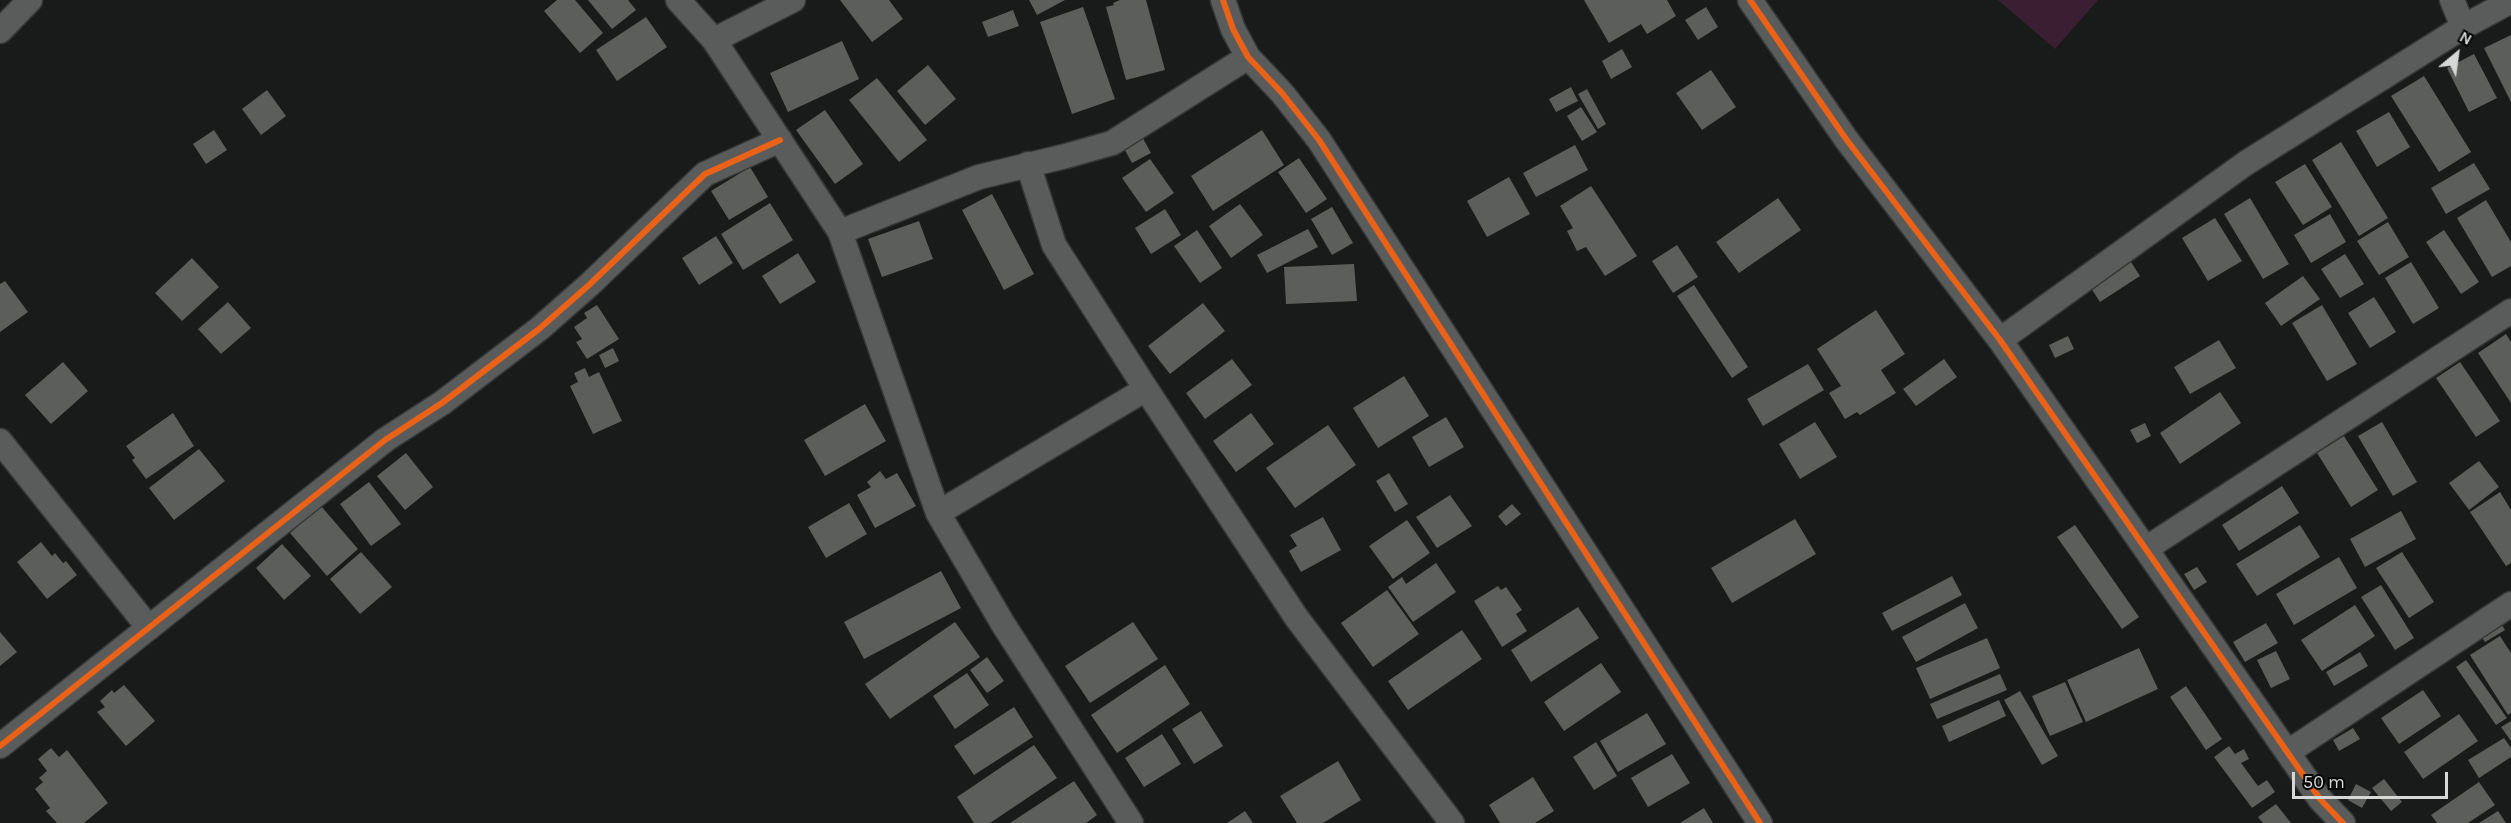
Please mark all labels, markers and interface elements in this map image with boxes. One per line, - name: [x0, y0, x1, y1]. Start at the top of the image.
- north arrow: [2427, 24, 2487, 84]
- text: N: [2456, 27, 2476, 49]
- scale bar: [2295, 760, 2451, 798]
- text: 50 m: [2303, 771, 2345, 793]

